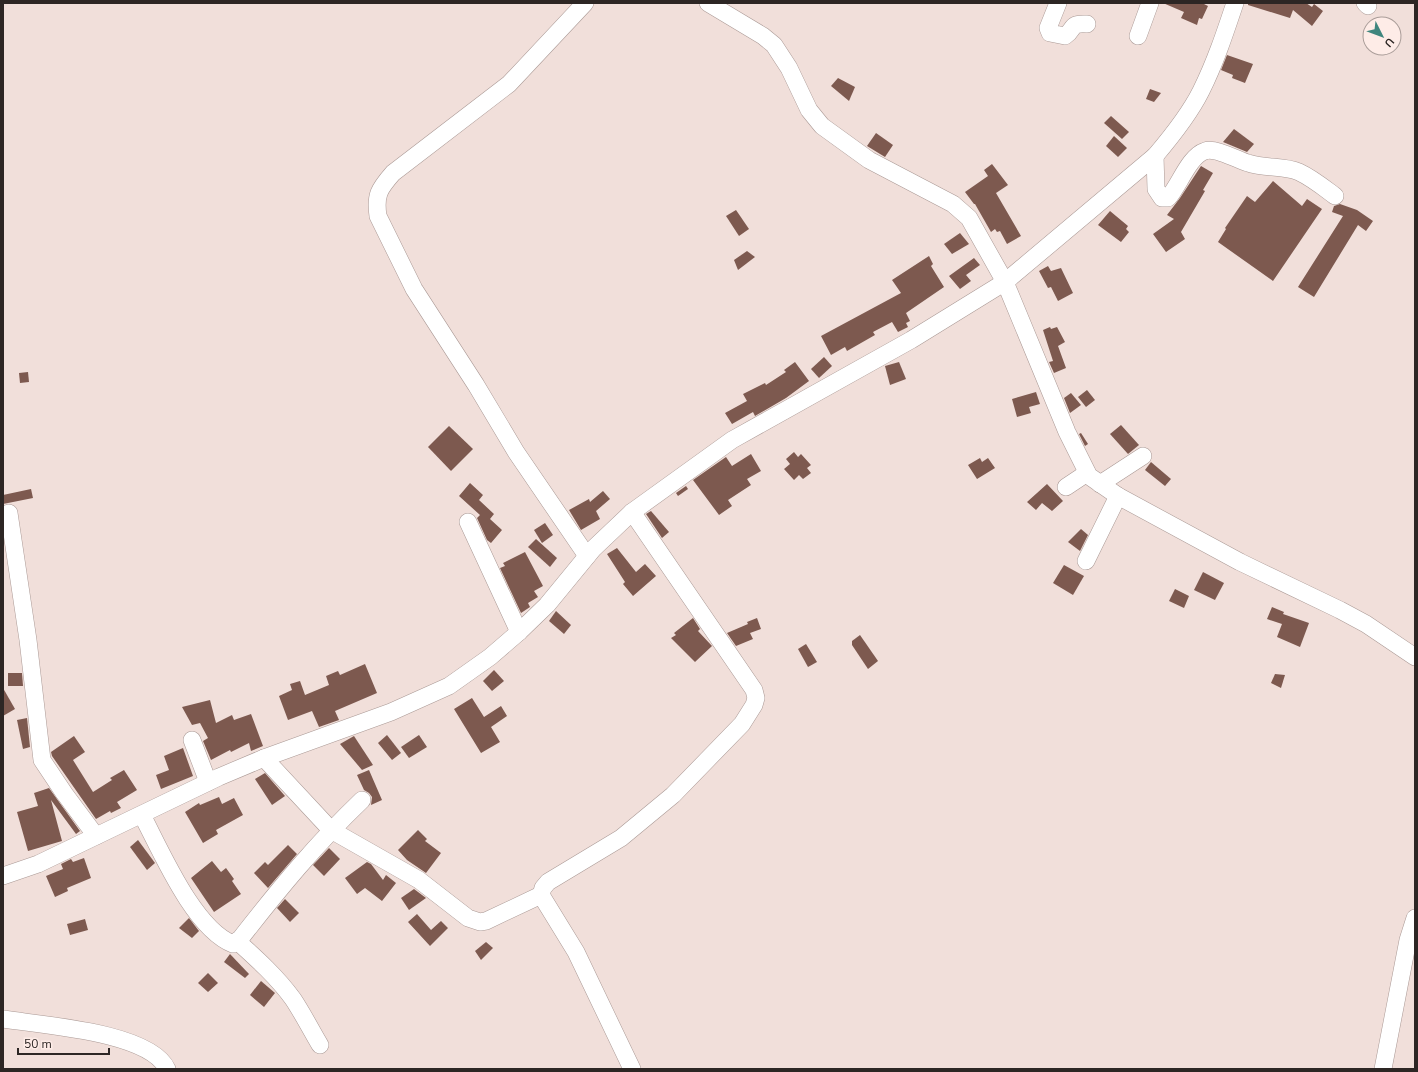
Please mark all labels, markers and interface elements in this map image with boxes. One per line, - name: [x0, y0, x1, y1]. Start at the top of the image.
- north arrow: [1362, 16, 1402, 56]
- text: U: [1381, 34, 1397, 50]
- scale bar: [18, 1030, 109, 1056]
- text: 50 m: [24, 1036, 52, 1052]

